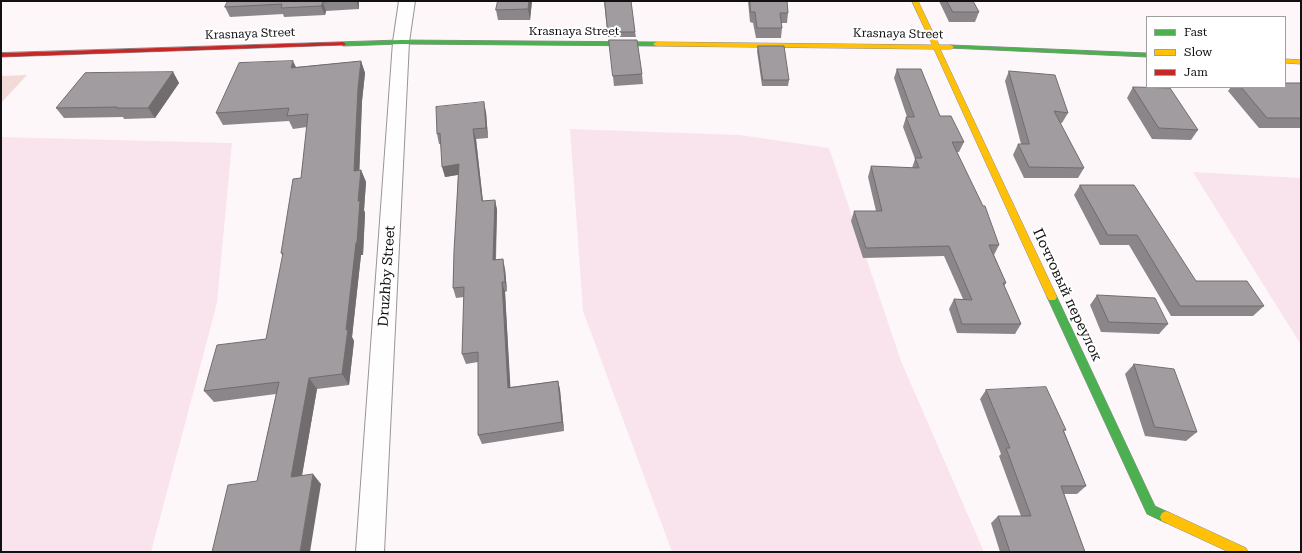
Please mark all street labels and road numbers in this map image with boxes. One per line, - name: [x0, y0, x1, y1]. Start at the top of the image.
- street label: Krasnaya Street: [529, 24, 619, 38]
- street label: Krasnaya Street: [205, 25, 295, 43]
- street label: Krasnaya Street: [853, 26, 943, 42]
- street label: Druzhby Street: [375, 225, 399, 327]
- street label: Почтовый переулок: [1029, 226, 1105, 364]

